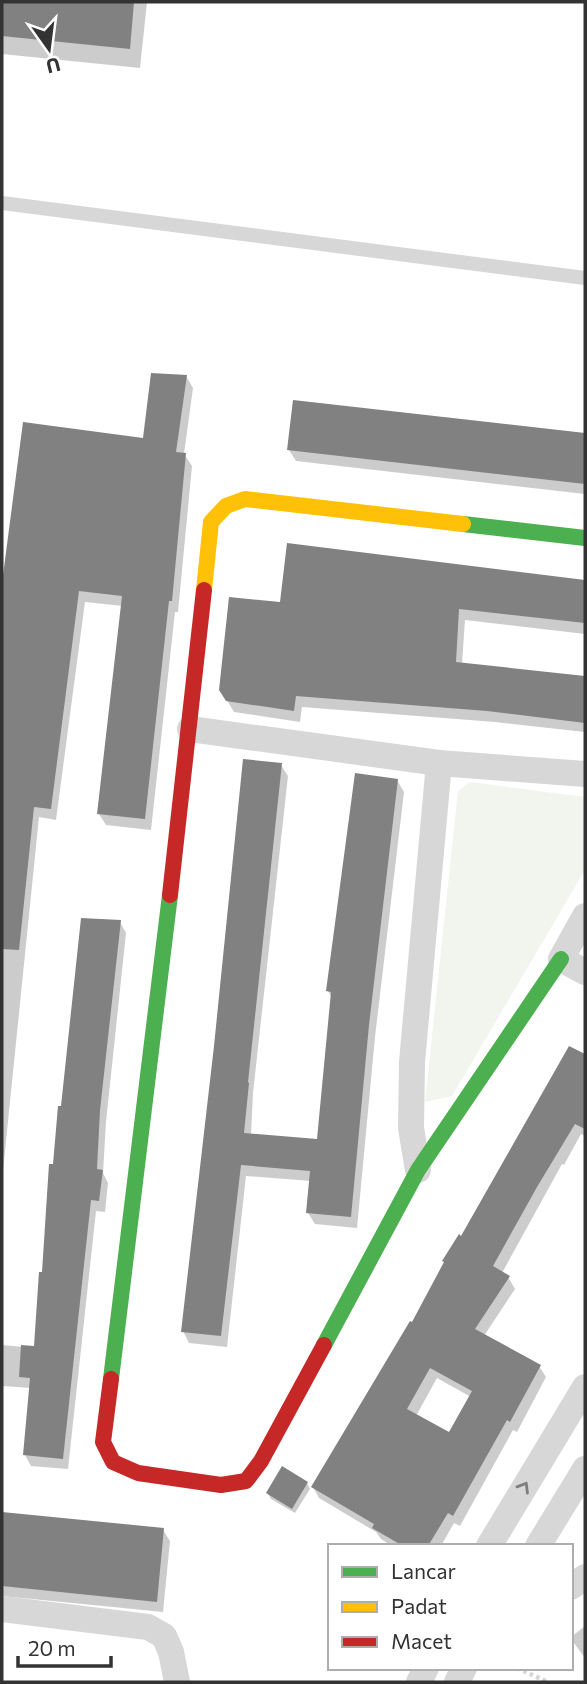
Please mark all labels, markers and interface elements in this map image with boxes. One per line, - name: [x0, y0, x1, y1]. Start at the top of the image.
- north arrow: [14, 14, 84, 84]
- text: U: [44, 53, 63, 79]
- one-way arrow: [515, 1482, 528, 1495]
- legend: [328, 1544, 573, 1670]
- text: Lancar: [391, 1558, 456, 1583]
- text: Padat: [391, 1593, 447, 1618]
- scale bar: [18, 1624, 110, 1668]
- text: Macet: [391, 1628, 452, 1653]
- text: 20 m: [28, 1635, 76, 1660]

